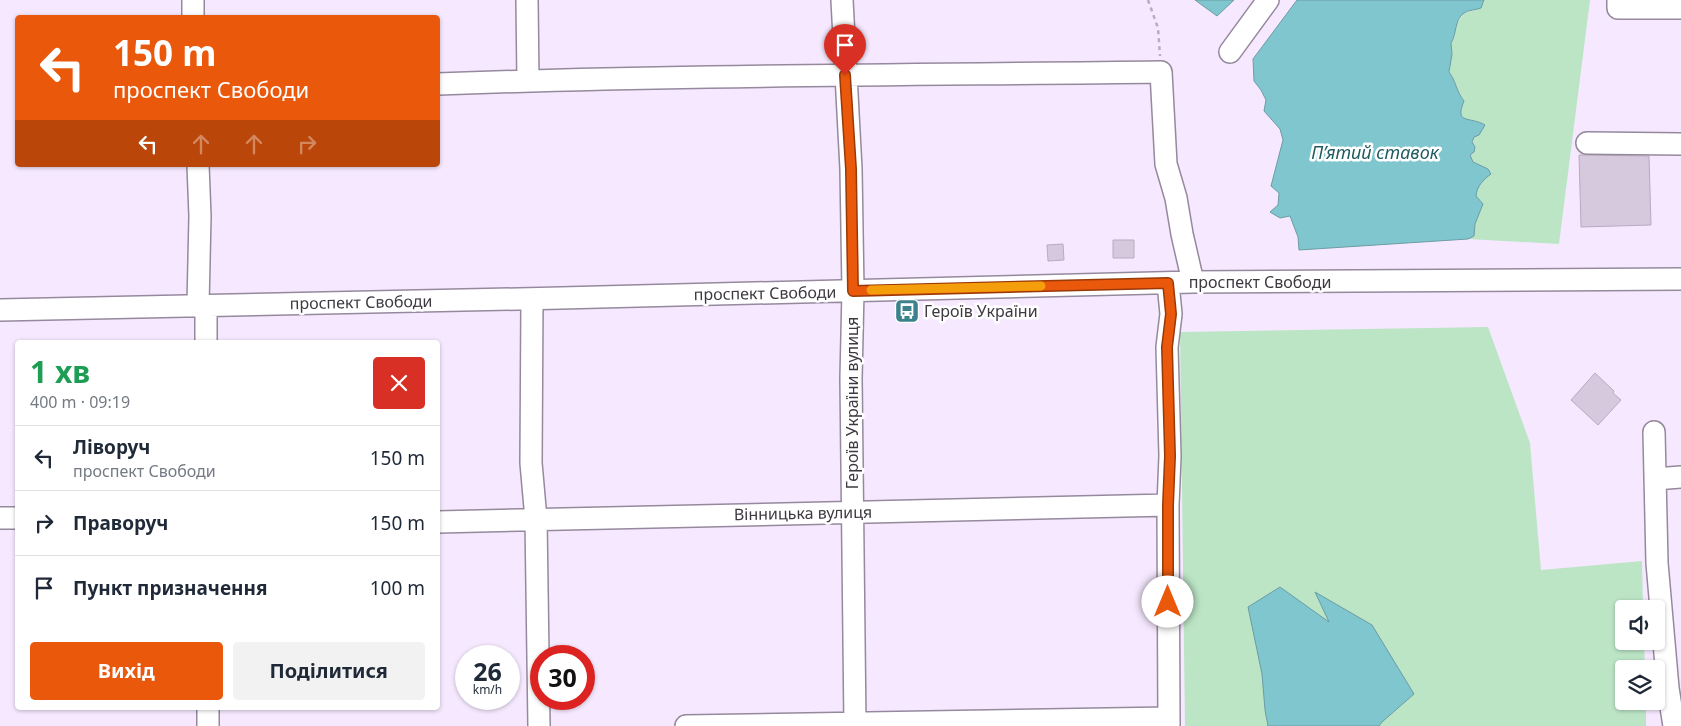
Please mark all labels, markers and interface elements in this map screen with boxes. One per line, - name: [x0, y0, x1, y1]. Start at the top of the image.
- pin: [824, 24, 866, 75]
- text: 150 m: [113, 29, 216, 76]
- icon: arrive: [831, 31, 859, 59]
- icon: left: [30, 35, 95, 100]
- text: проспект Свободи: [113, 74, 309, 104]
- icon: left: [134, 130, 162, 158]
- icon: ahead: [187, 130, 215, 158]
- icon: ahead: [240, 130, 268, 158]
- icon: right: [293, 130, 321, 158]
- water label: П’ятий ставок: [1311, 140, 1440, 164]
- street label: проспект Свободи: [1189, 271, 1331, 293]
- street label: проспект Свободи: [693, 281, 837, 305]
- street label: проспект Свободи: [289, 290, 433, 314]
- bus stop icon: Героїв України: [894, 298, 920, 324]
- place label: Героїв України: [924, 300, 1038, 322]
- street label: Героїв України вулиця: [841, 317, 863, 489]
- text: 1 хв: [30, 351, 90, 392]
- button: close: [373, 357, 425, 409]
- text: 400 m · 09:19: [30, 391, 130, 413]
- text: Ліворуч: [73, 434, 150, 460]
- icon: left: [30, 444, 58, 472]
- text: 150 m: [370, 445, 425, 471]
- text: проспект Свободи: [73, 460, 216, 482]
- street label: Вінницька вулиця: [734, 501, 872, 525]
- icon: right: [30, 509, 58, 537]
- text: Праворуч: [73, 510, 168, 536]
- text: 150 m: [370, 510, 425, 536]
- icon: arrive: [30, 574, 58, 602]
- text: Пункт призначення: [73, 575, 267, 601]
- text: 100 m: [370, 575, 425, 601]
- position arrow: [1141, 575, 1193, 627]
- map controls: [1615, 600, 1665, 710]
- button: sound: [1615, 600, 1665, 650]
- button: Вихід: [30, 642, 223, 700]
- button: Поділитися: [233, 642, 425, 700]
- speed limit sign: 30: [530, 645, 595, 710]
- text: 26: [473, 654, 502, 688]
- button: layers: [1615, 660, 1665, 710]
- text: km/h: [473, 681, 502, 698]

